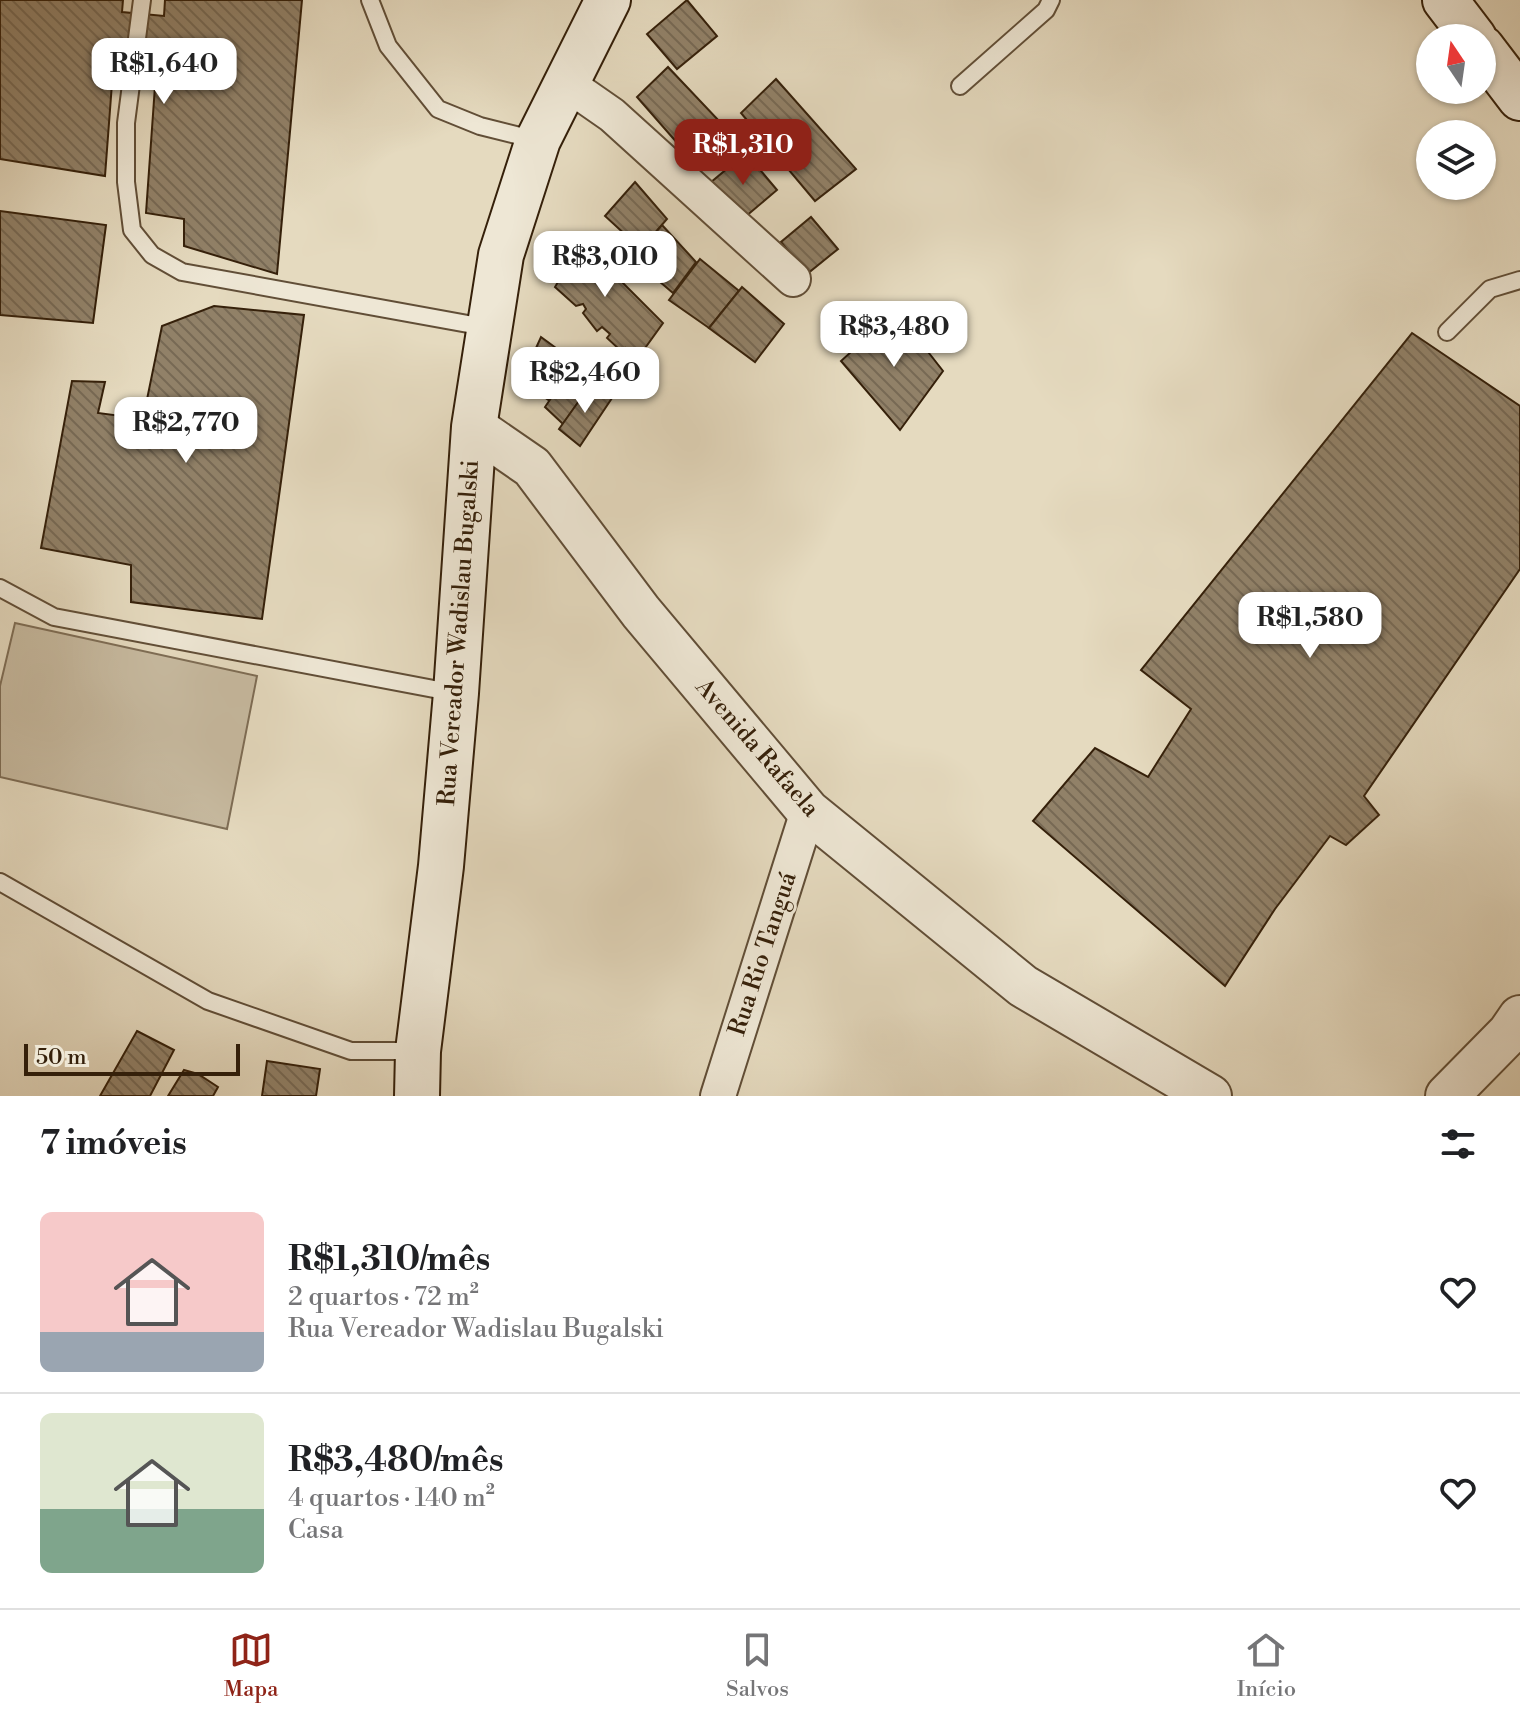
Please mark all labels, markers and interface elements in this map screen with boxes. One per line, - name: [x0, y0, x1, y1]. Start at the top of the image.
- north arrow: [1416, 24, 1496, 104]
- map controls: [1416, 24, 1496, 200]
- pin: R$1,640: [90, 38, 238, 106]
- text: R$1,640: [110, 48, 218, 80]
- pin: R$1,310: [669, 119, 817, 187]
- button: layers: [1416, 120, 1496, 200]
- text: R$1,310: [692, 129, 794, 161]
- pin: R$3,010: [531, 231, 679, 299]
- text: R$3,010: [552, 241, 658, 273]
- pin: R$3,480: [820, 301, 968, 369]
- text: R$3,480: [838, 311, 950, 343]
- pin: R$2,460: [511, 347, 659, 415]
- text: R$2,460: [529, 357, 641, 389]
- pin: R$2,770: [112, 397, 260, 465]
- text: R$2,770: [132, 407, 240, 439]
- street label: Rua Vereador Wadislau Bugalski: [432, 459, 486, 807]
- pin: R$1,580: [1236, 592, 1384, 660]
- text: R$1,580: [1256, 602, 1364, 634]
- street label: Avenida Rafaela: [688, 672, 826, 824]
- street label: Rua Rio Tanguá: [722, 867, 804, 1040]
- scale bar: [24, 1040, 240, 1076]
- text: 50 m: [36, 1044, 87, 1071]
- icon: filters: [1436, 1122, 1480, 1166]
- text: 7 imóveis: [40, 1123, 187, 1165]
- text: R$1,310/mês: [288, 1239, 490, 1281]
- icon: home: [104, 1244, 200, 1340]
- icon: heart: [1436, 1270, 1480, 1314]
- text: 2 quartos · 72 m²: [288, 1281, 479, 1313]
- text: Rua Vereador Wadislau Bugalski: [288, 1313, 664, 1345]
- text: R$3,480/mês: [288, 1440, 504, 1482]
- icon: home: [104, 1445, 200, 1541]
- icon: heart: [1436, 1471, 1480, 1515]
- text: 4 quartos · 140 m²: [288, 1482, 495, 1514]
- text: Casa: [288, 1514, 344, 1546]
- tab: Mapa: [224, 1628, 278, 1703]
- tab: Salvos: [726, 1628, 789, 1703]
- tab: Início: [1237, 1628, 1296, 1703]

